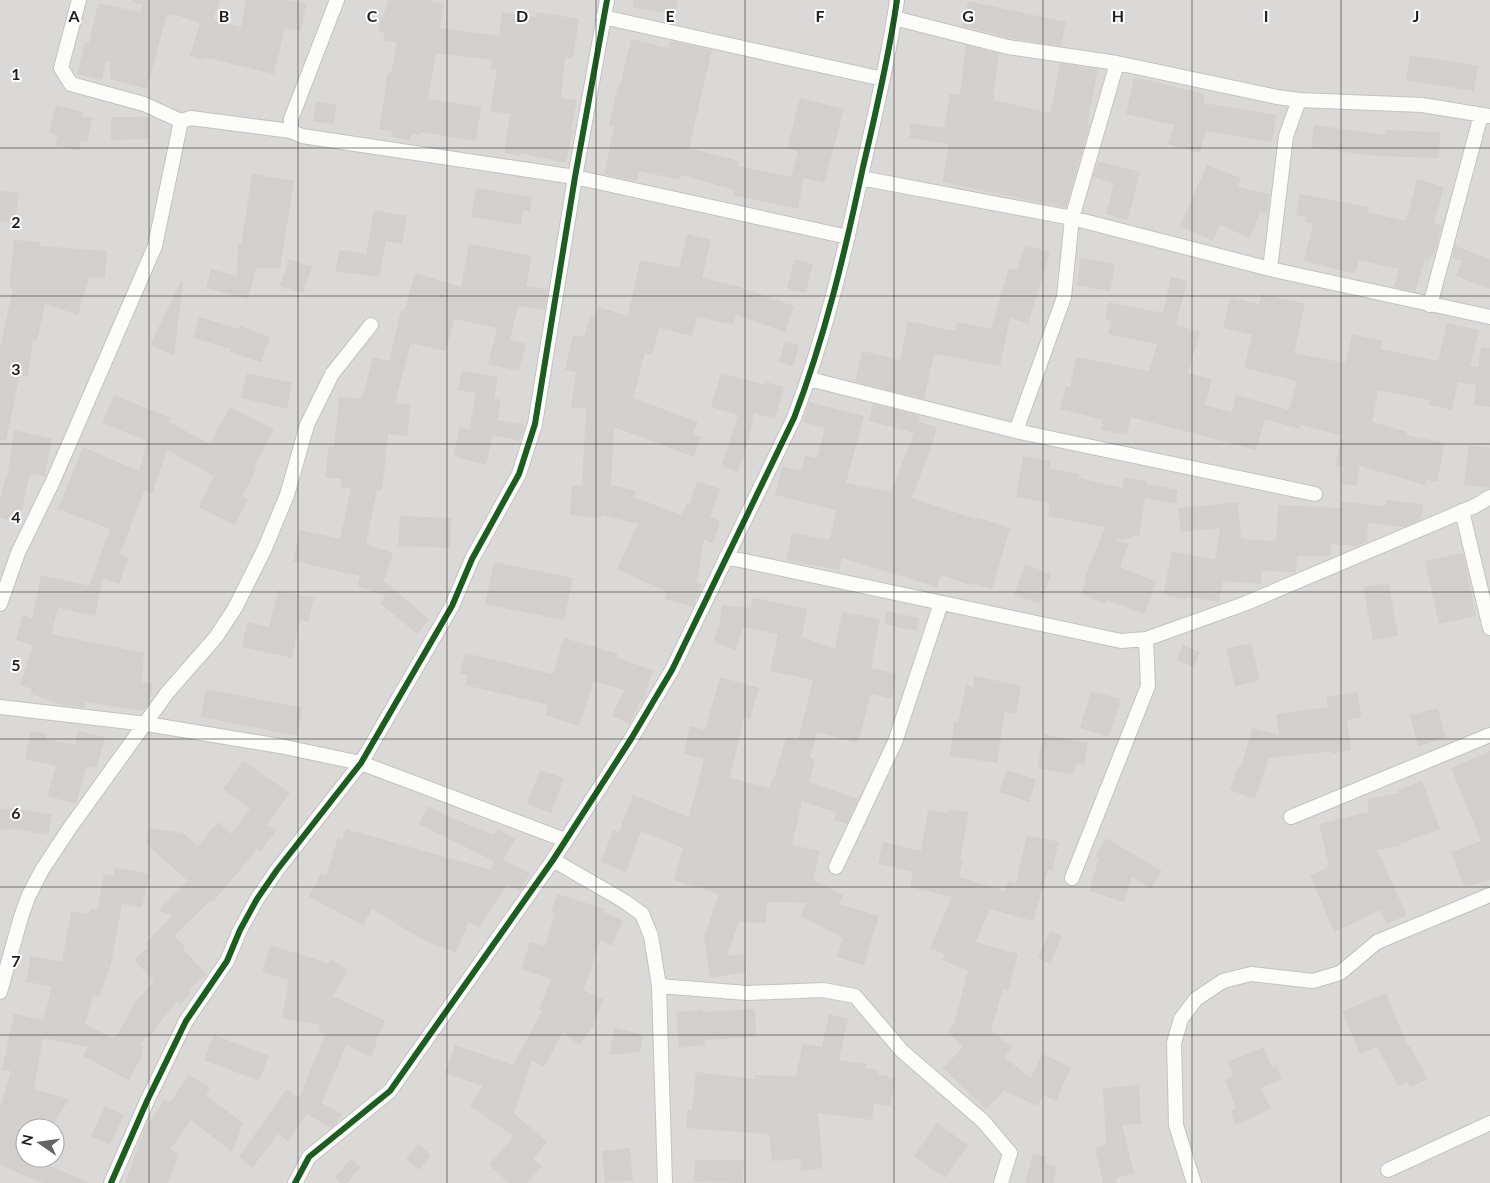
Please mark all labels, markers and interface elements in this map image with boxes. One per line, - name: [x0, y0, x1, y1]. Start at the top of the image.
- text: A: [67, 6, 80, 25]
- text: B: [219, 6, 229, 25]
- text: C: [367, 6, 378, 25]
- text: D: [516, 6, 528, 25]
- text: E: [665, 6, 675, 25]
- text: F: [815, 6, 825, 25]
- text: G: [962, 6, 974, 25]
- text: H: [1112, 6, 1124, 25]
- text: I: [1264, 6, 1268, 25]
- text: J: [1413, 6, 1419, 25]
- text: 1: [11, 64, 21, 83]
- text: 2: [11, 212, 21, 231]
- text: 3: [11, 359, 21, 378]
- text: 4: [11, 507, 21, 526]
- text: 5: [11, 655, 21, 674]
- text: 6: [11, 803, 21, 822]
- text: 7: [11, 951, 21, 970]
- north arrow: [15, 1118, 65, 1168]
- text: N: [17, 1133, 36, 1147]

